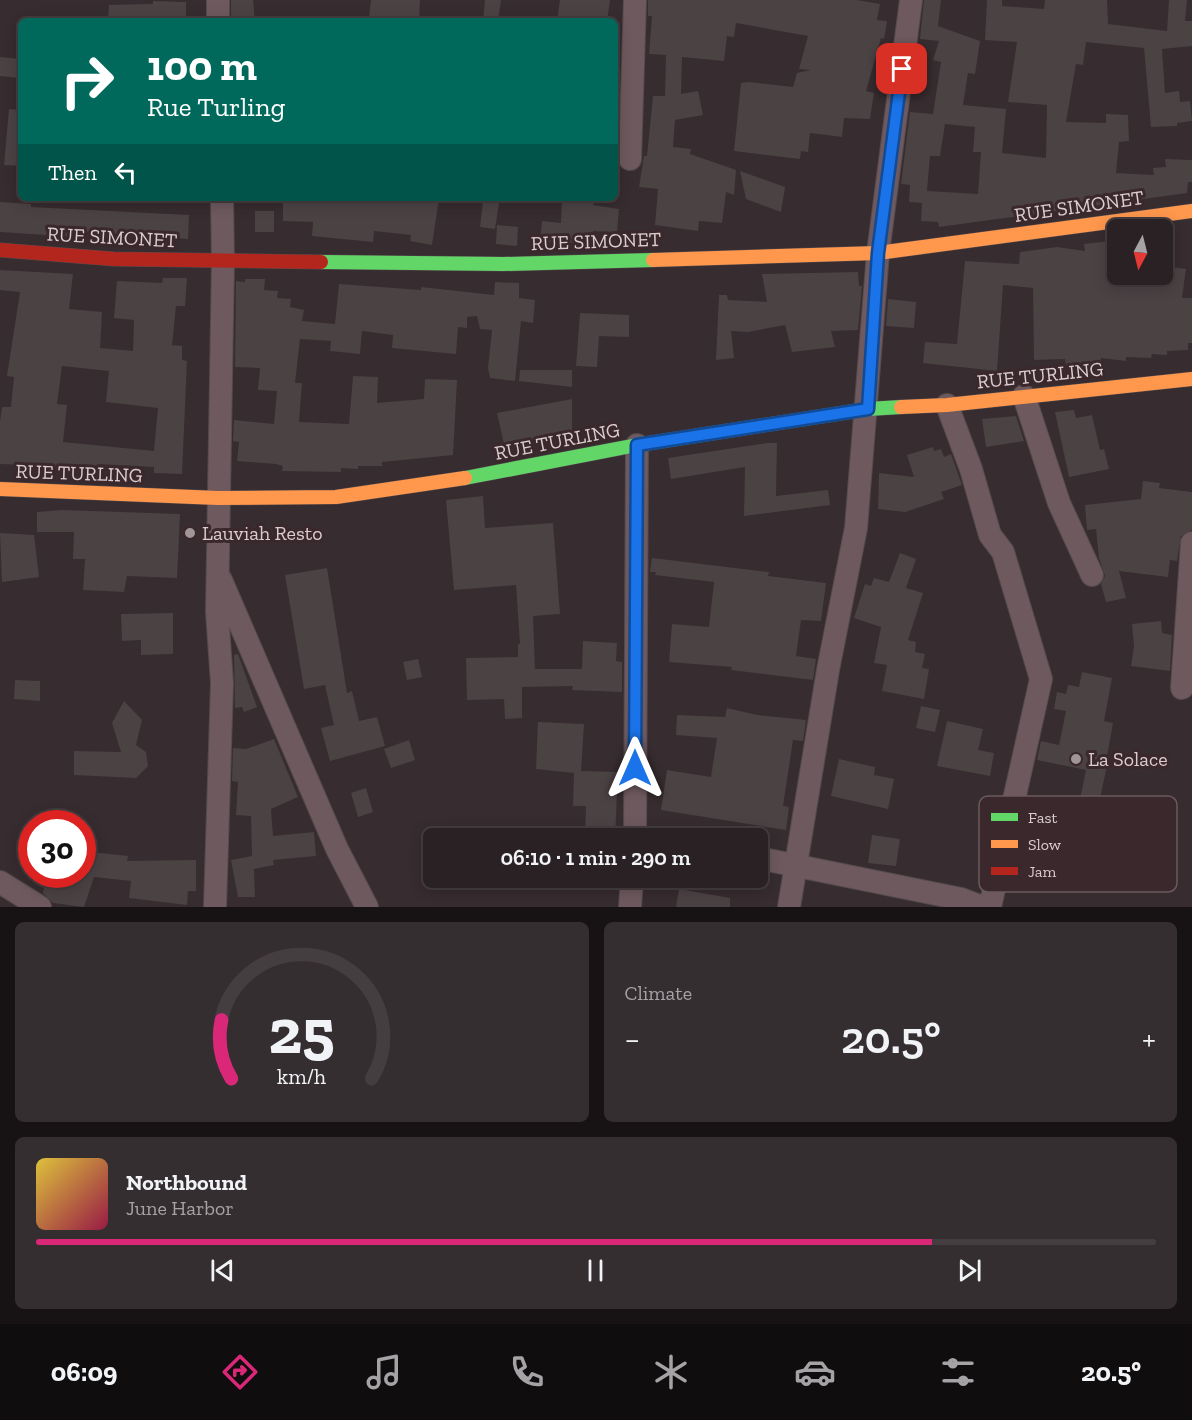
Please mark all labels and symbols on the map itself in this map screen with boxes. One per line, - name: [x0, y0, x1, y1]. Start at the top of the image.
- pin: [876, 43, 927, 94]
- street label: RUE SIMONET: [1013, 185, 1145, 227]
- north arrow: [1107, 219, 1173, 285]
- street label: RUE SIMONET: [46, 222, 178, 252]
- street label: RUE SIMONET: [530, 227, 662, 255]
- street label: RUE TURLING: [976, 356, 1105, 394]
- street label: RUE TURLING: [492, 417, 622, 465]
- street label: RUE TURLING: [15, 459, 143, 487]
- place label: Lauviah Resto: [202, 521, 322, 545]
- marker: Lauviah Resto: [183, 526, 197, 540]
- position arrow: [603, 736, 667, 800]
- place label: La Solace: [1088, 747, 1168, 771]
- marker: La Solace: [1069, 752, 1083, 766]
- legend: [979, 796, 1177, 892]
- text: Fast: [1028, 808, 1057, 827]
- speed limit sign: 30: [18, 810, 96, 888]
- text: Slow: [1028, 835, 1062, 854]
- text: Jam: [1028, 862, 1057, 881]

